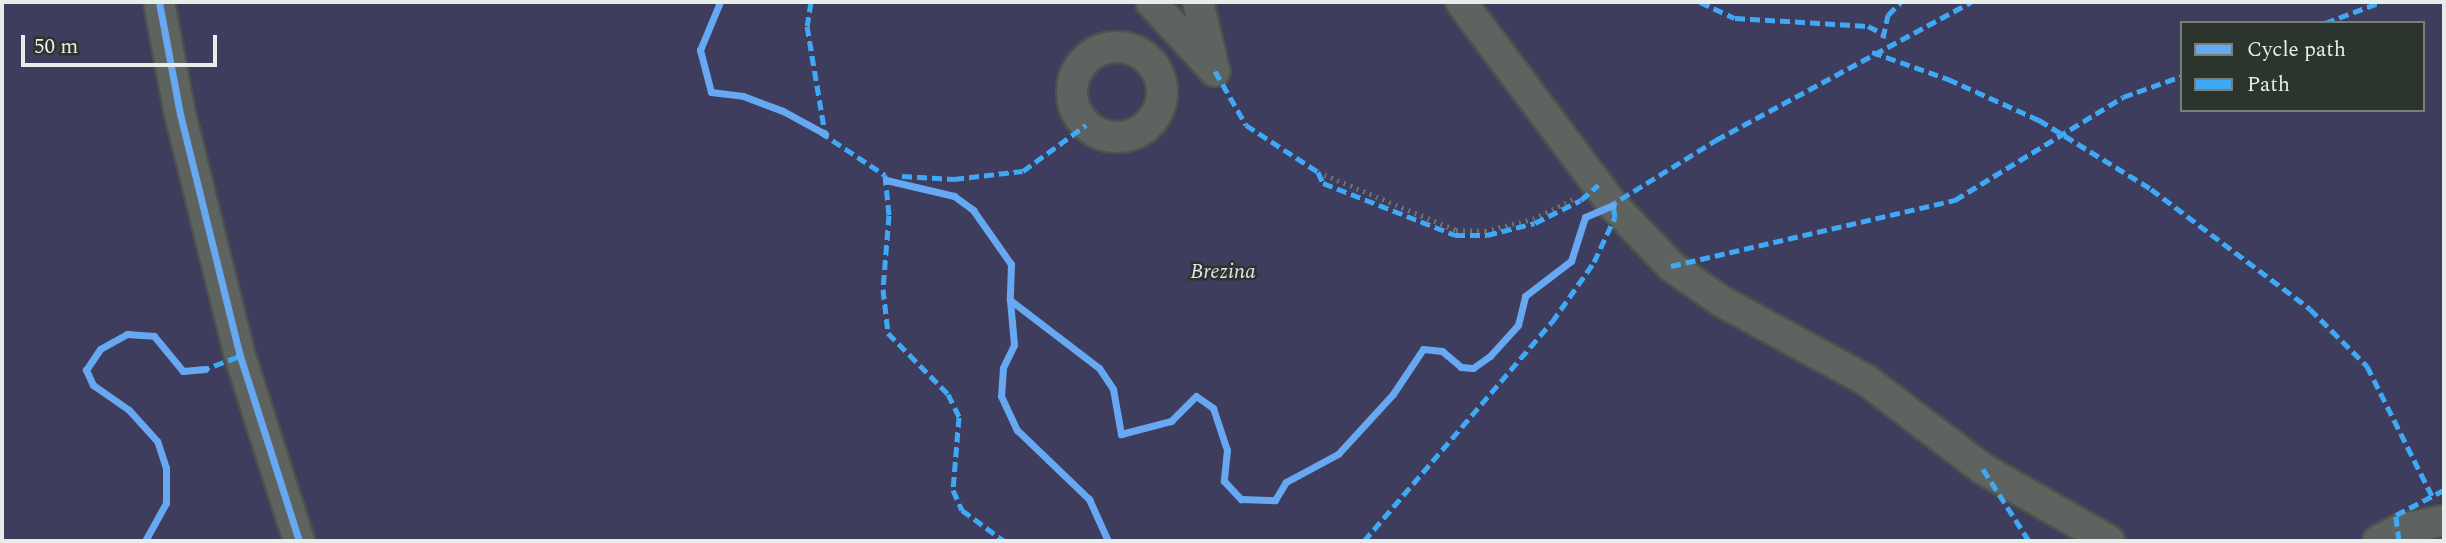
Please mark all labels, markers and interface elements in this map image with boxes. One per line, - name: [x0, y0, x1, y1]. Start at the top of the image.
- scale bar: [24, 21, 220, 65]
- legend: [2180, 21, 2425, 112]
- text: 50 m: [34, 31, 78, 63]
- text: Cycle path: [2247, 34, 2346, 66]
- text: Path: [2247, 69, 2290, 101]
- park label: Brezina: [1190, 259, 1256, 285]

